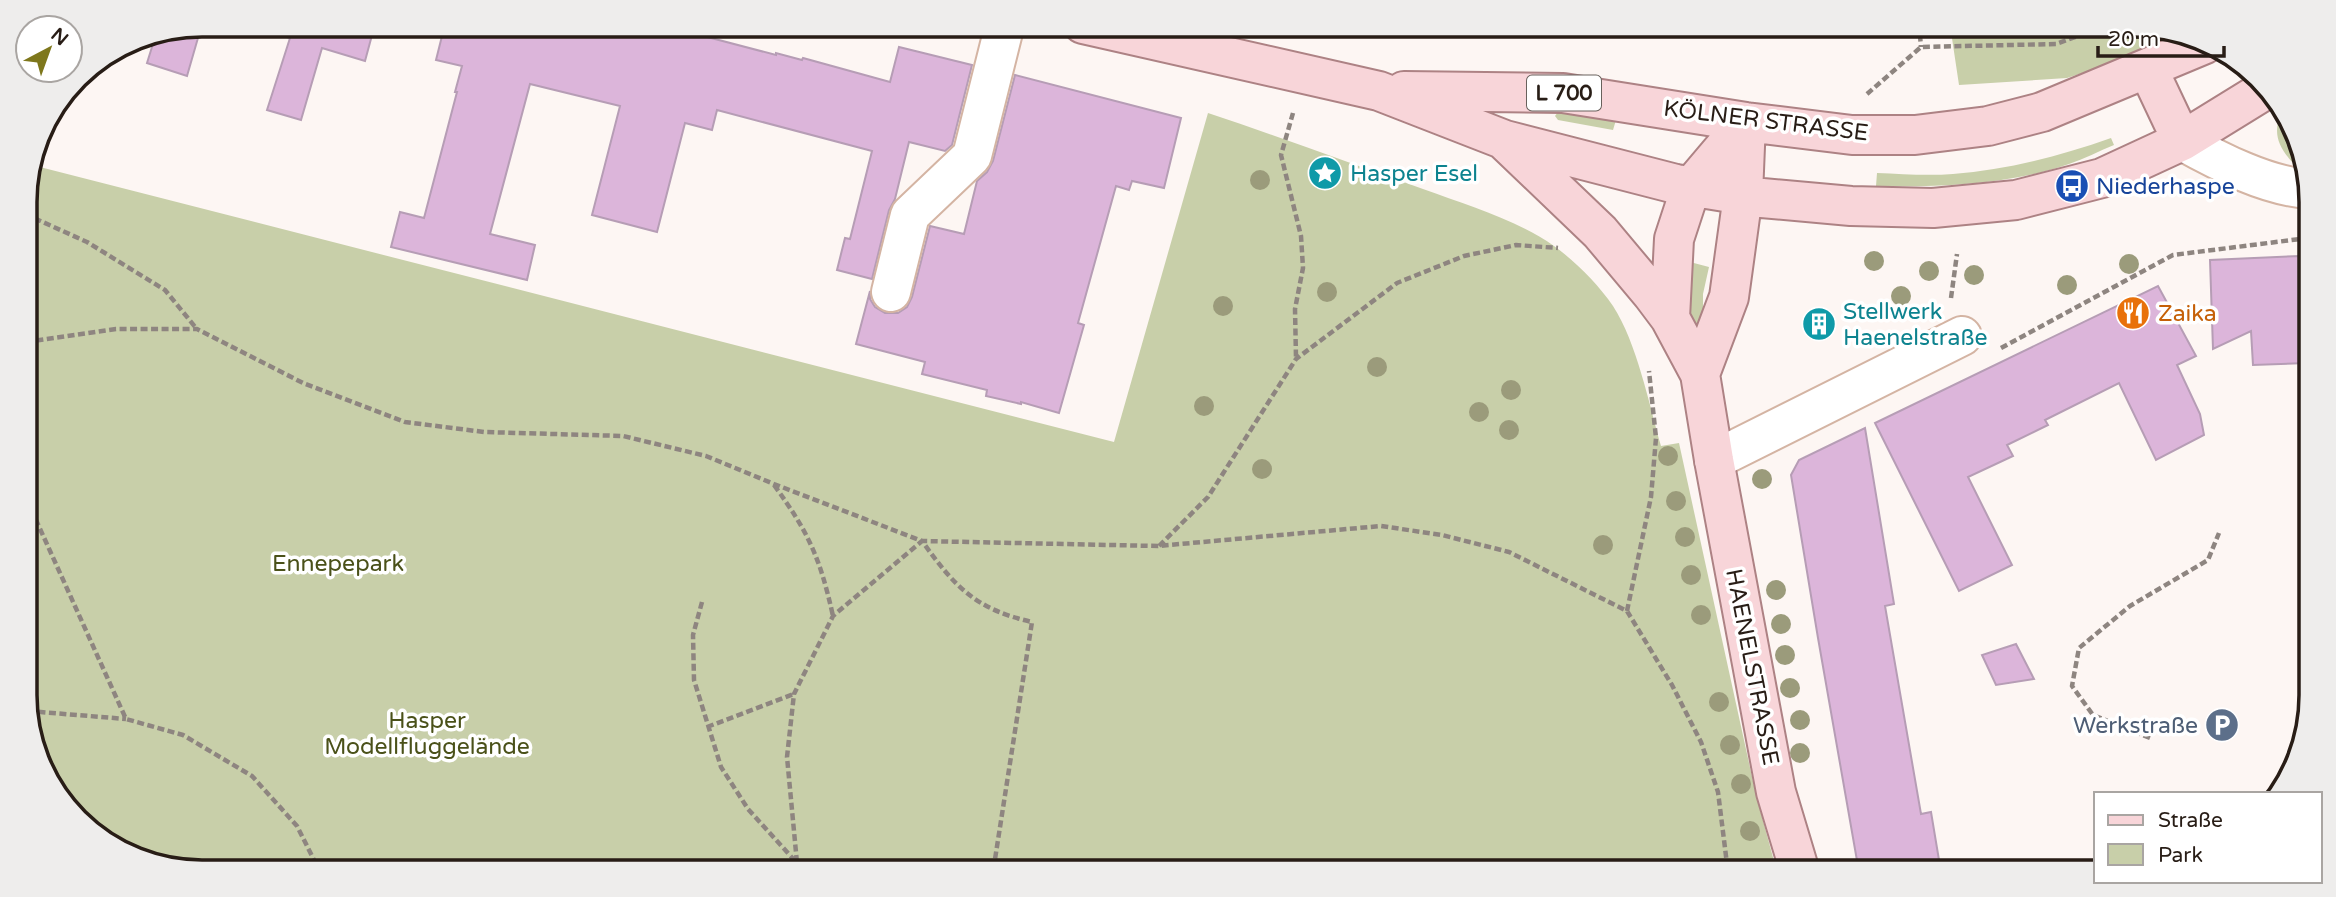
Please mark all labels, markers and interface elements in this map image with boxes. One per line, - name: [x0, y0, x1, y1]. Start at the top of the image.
- north arrow: [14, 14, 84, 84]
- scale bar: [2098, 14, 2224, 58]
- text: N: [47, 24, 72, 50]
- text: 20 m: [2108, 27, 2159, 52]
- road number: L 700: [1527, 76, 1601, 110]
- street label: KÖLNER STRASSE: [1662, 95, 1870, 147]
- place icon: Hasper Esel: [1306, 154, 1344, 192]
- place label: Hasper Esel: [1350, 160, 1478, 188]
- bus stop icon: Niederhaspe: [2053, 167, 2091, 205]
- place label: Niederhaspe: [2096, 173, 2235, 201]
- restaurant icon: Zaika: [2114, 294, 2152, 332]
- place label: Stellwerk Haenelstraße: [1843, 298, 1988, 352]
- place label: Zaika: [2158, 300, 2217, 328]
- building icon: Stellwerk Haenelstraße: [1800, 305, 1838, 343]
- park label: Ennepepark: [272, 550, 404, 578]
- street label: HAENELSTRASSE: [1719, 567, 1785, 768]
- parking icon: Werkstraße: [2203, 706, 2241, 744]
- park label: Hasper Modellfluggelände: [324, 707, 530, 761]
- place label: Werkstraße: [2073, 712, 2198, 740]
- legend: [2094, 792, 2322, 883]
- text: Straße: [2158, 808, 2223, 833]
- text: Park: [2158, 843, 2203, 868]

